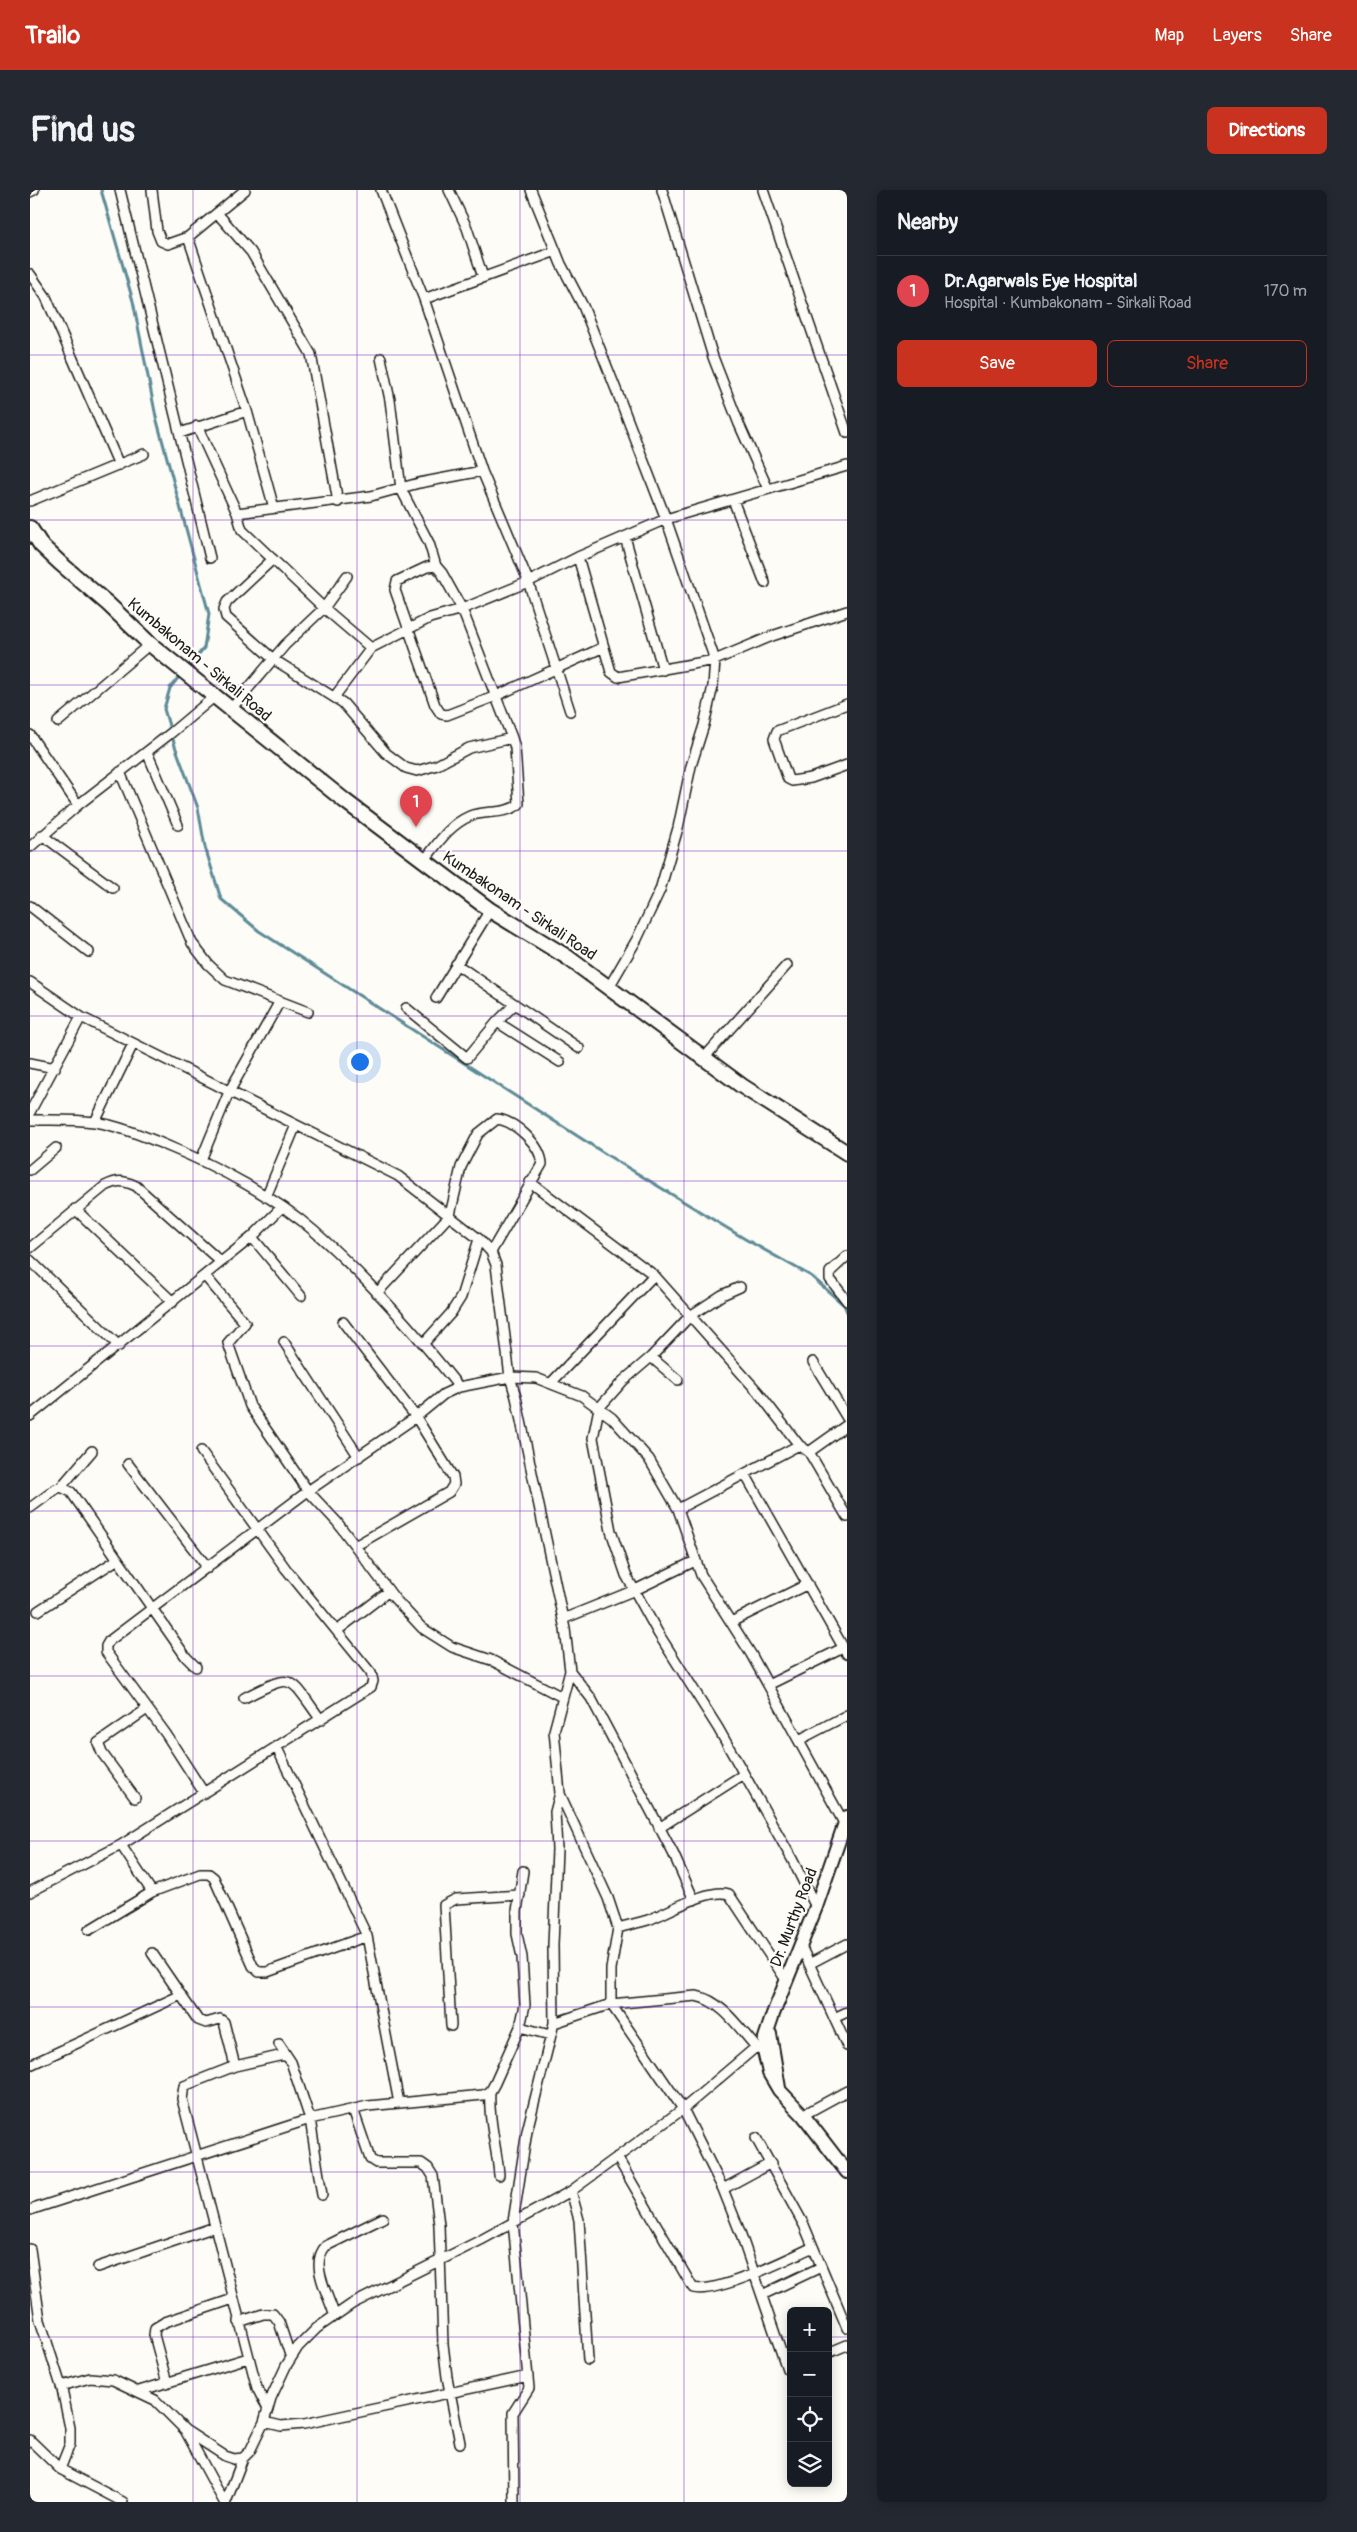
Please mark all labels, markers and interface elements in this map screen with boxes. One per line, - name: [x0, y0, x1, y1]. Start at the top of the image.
- text: Trailo: [25, 21, 80, 50]
- text: Map: [1155, 24, 1184, 47]
- text: Layers: [1212, 24, 1262, 47]
- text: Share: [1290, 24, 1332, 47]
- button: Directions: [1207, 107, 1327, 154]
- text: Find us: [30, 108, 135, 152]
- text: Nearby: [897, 209, 958, 236]
- text: Dr.Agarwals Eye Hospital: [944, 269, 1137, 293]
- text: 1: [910, 281, 916, 301]
- text: 170 m: [1264, 281, 1307, 301]
- text: Hospital · Kumbakonam - Sirkali Road: [944, 293, 1192, 313]
- button: Save: [897, 340, 1097, 387]
- button: Share: [1107, 340, 1307, 387]
- street label: Kumbakonam - Sirkali Road: [123, 594, 275, 726]
- pin: 1: [400, 786, 432, 827]
- street label: Kumbakonam - Sirkali Road: [439, 847, 600, 965]
- your location: [347, 1049, 373, 1075]
- street label: Dr. Murthy Road: [766, 1865, 822, 1970]
- map controls: [787, 2307, 832, 2487]
- button: +: [787, 2307, 832, 2352]
- button: −: [787, 2352, 832, 2397]
- button: locate: [787, 2397, 832, 2442]
- button: layers: [787, 2442, 832, 2487]

